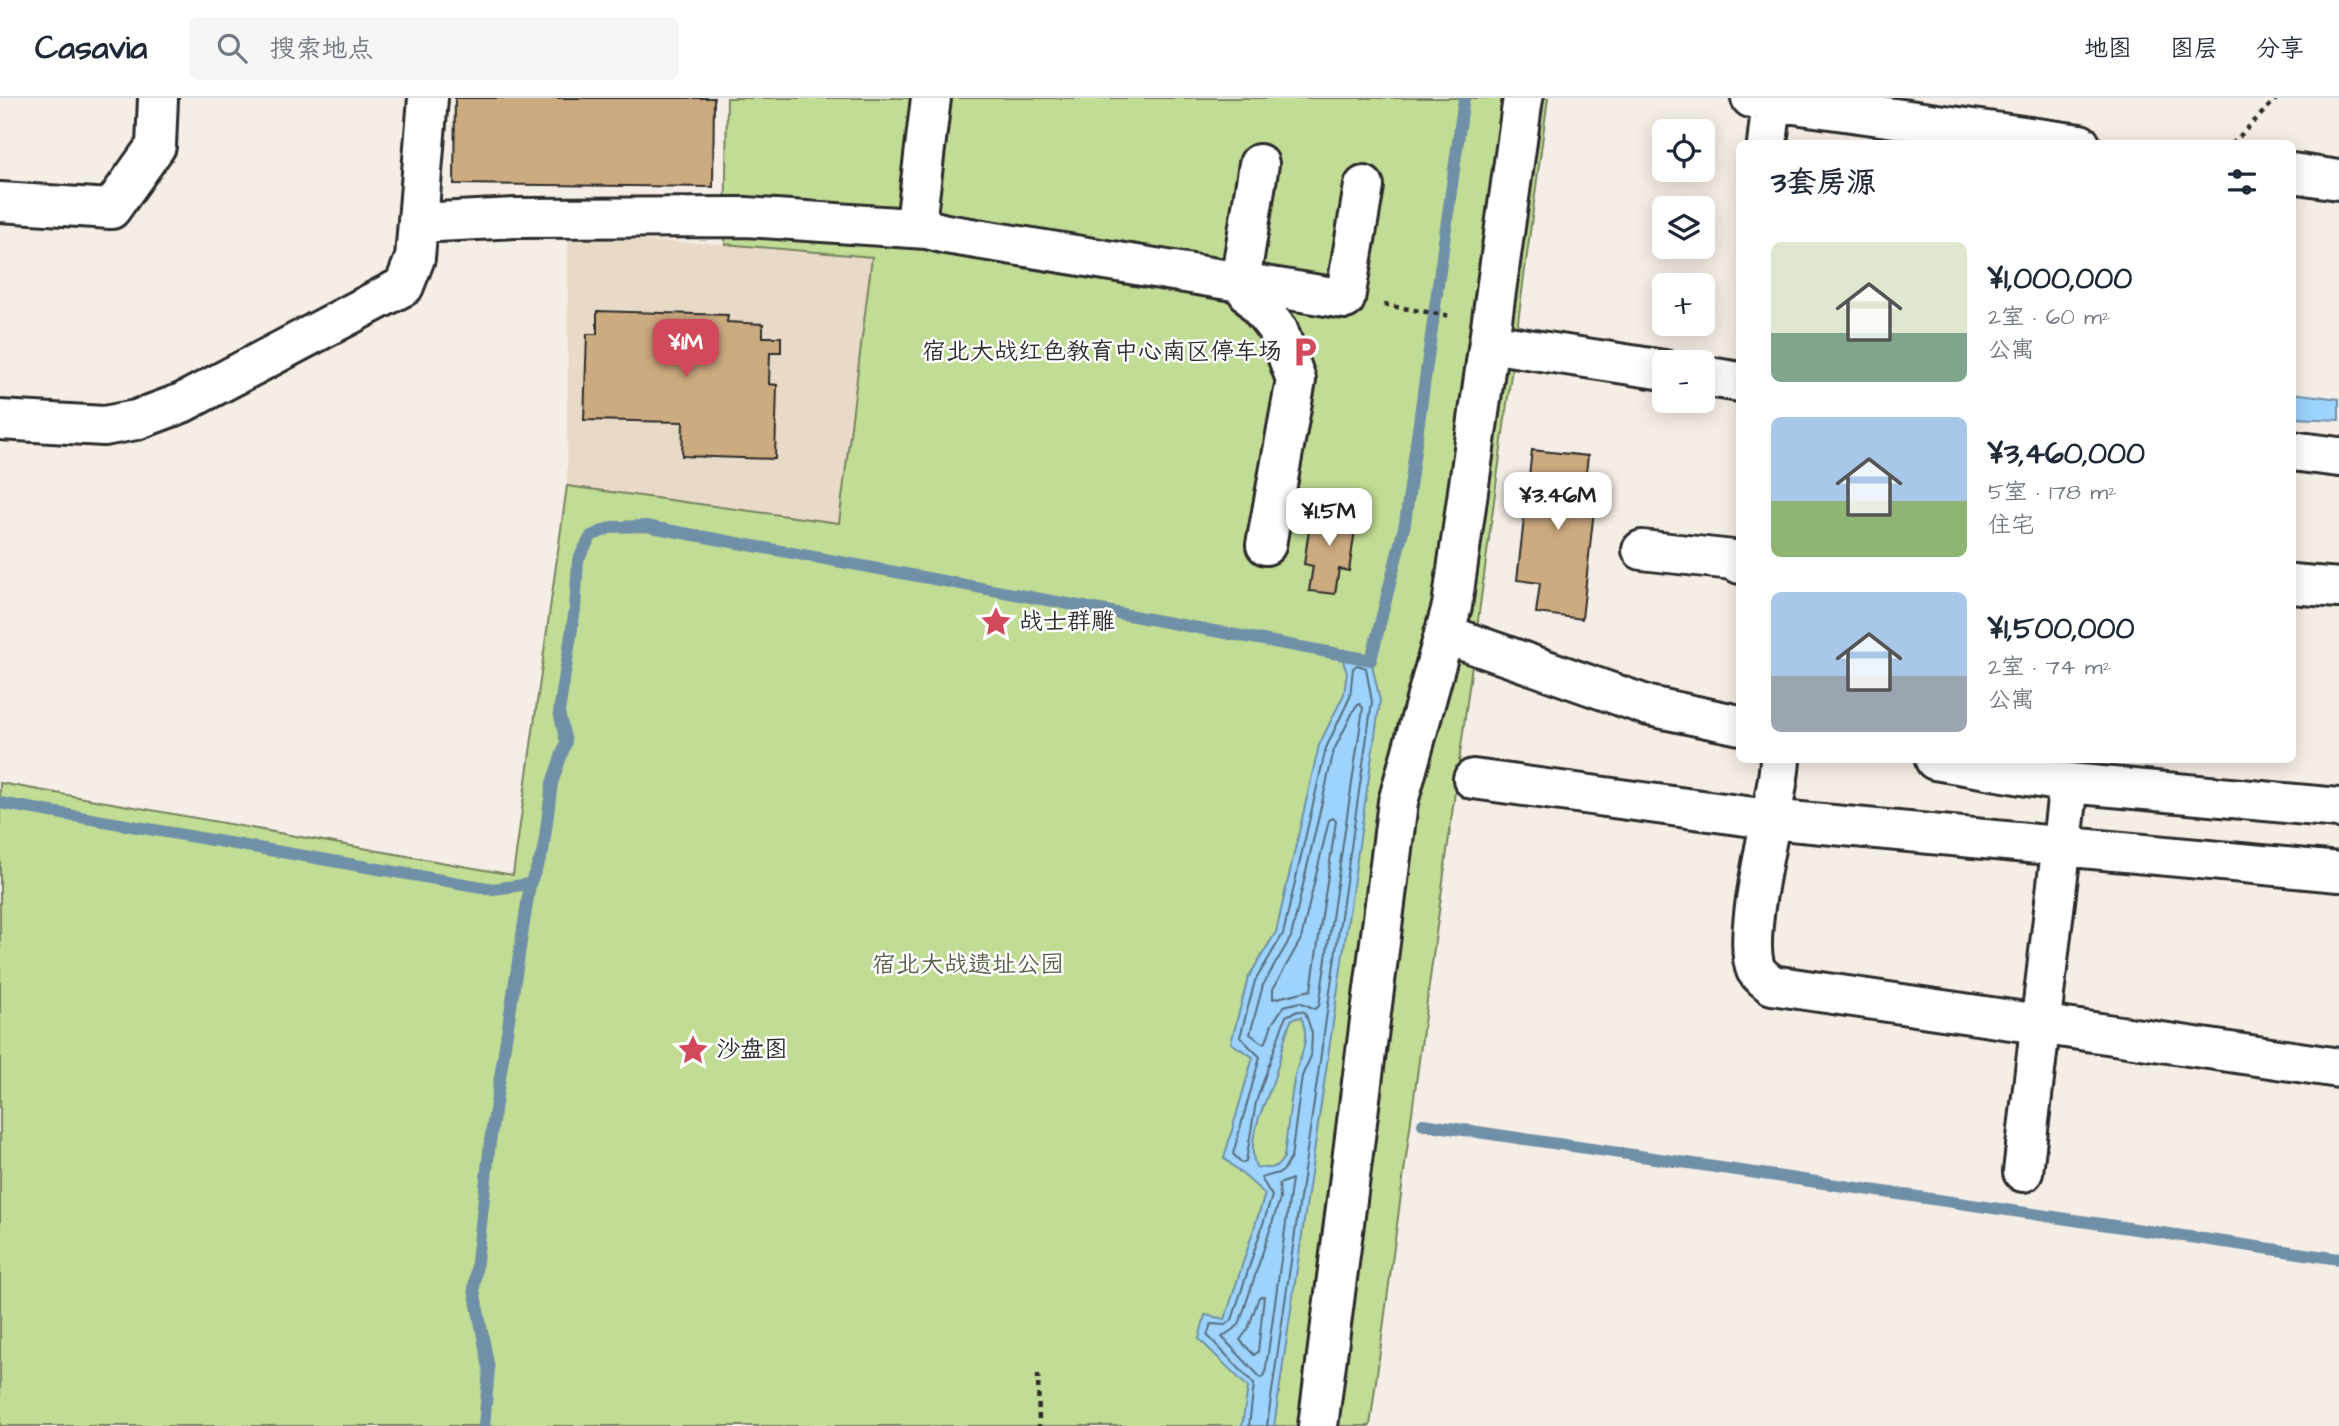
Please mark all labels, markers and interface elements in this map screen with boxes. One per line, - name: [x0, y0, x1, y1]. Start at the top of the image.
- search box: [189, 17, 679, 80]
- text: Casavia: [35, 25, 147, 71]
- icon: search: [213, 29, 251, 67]
- text: 搜索地点: [269, 31, 373, 67]
- text: 地图: [2084, 32, 2132, 66]
- text: 图层: [2170, 32, 2218, 66]
- text: 分享: [2256, 32, 2304, 66]
- map controls: [1652, 119, 1715, 413]
- button: locate: [1652, 119, 1715, 182]
- text: 3套房源: [1771, 162, 1876, 204]
- icon: filters: [2223, 163, 2261, 201]
- button: layers: [1652, 196, 1715, 259]
- text: ¥1,000,000: [1988, 258, 2132, 300]
- icon: home: [1827, 270, 1911, 354]
- button: +: [1652, 273, 1715, 336]
- text: 2室 · 60 m²: [1988, 301, 2110, 333]
- pin: ¥1M: [652, 320, 720, 379]
- text: ¥1M: [669, 326, 703, 358]
- text: 公寓: [1988, 334, 2034, 366]
- place label: 宿北大战红色教育中心南区停车场: [922, 335, 1282, 369]
- parking icon: 宿北大战红色教育中心南区停车场: [1288, 335, 1322, 369]
- button: −: [1652, 350, 1715, 413]
- text: ¥3,460,000: [1988, 433, 2145, 475]
- icon: home: [1827, 445, 1911, 529]
- pin: ¥3.46M: [1501, 472, 1615, 532]
- text: 5室 · 178 m²: [1988, 476, 2117, 508]
- text: ¥3.46M: [1520, 479, 1596, 511]
- pin: ¥1.5M: [1280, 489, 1378, 548]
- text: ¥1.5M: [1302, 495, 1356, 527]
- text: 住宅: [1988, 509, 2034, 541]
- place icon: 战士群雕: [979, 605, 1013, 639]
- place label: 战士群雕: [1019, 605, 1115, 639]
- text: ¥1,500,000: [1988, 608, 2134, 650]
- icon: home: [1827, 620, 1911, 704]
- text: 2室 · 74 m²: [1988, 651, 2111, 683]
- text: 公寓: [1988, 684, 2034, 716]
- park label: 宿北大战遗址公园: [872, 948, 1064, 982]
- place icon: 沙盘图: [676, 1033, 710, 1067]
- place label: 沙盘图: [716, 1033, 788, 1067]

